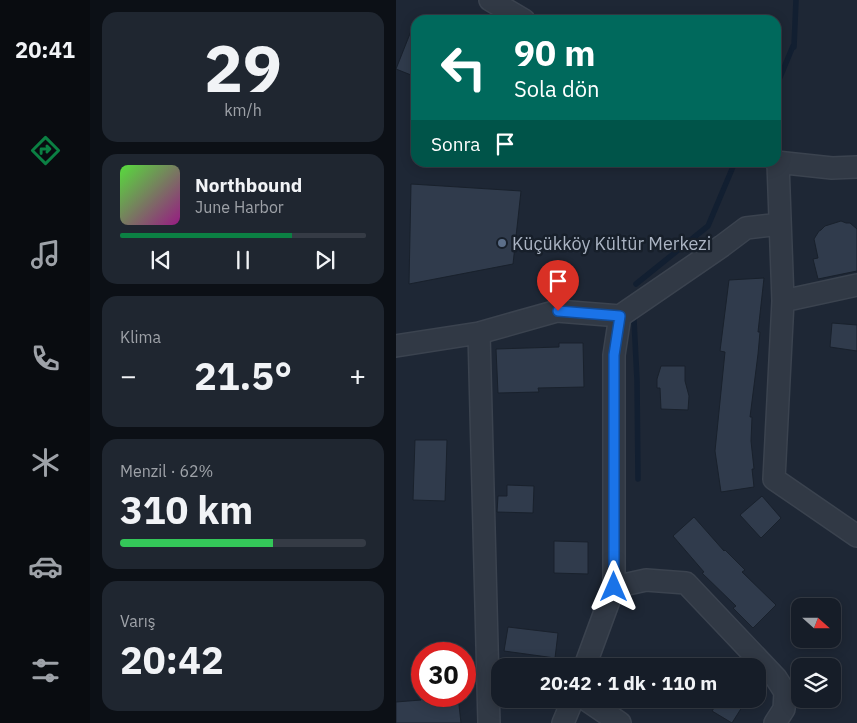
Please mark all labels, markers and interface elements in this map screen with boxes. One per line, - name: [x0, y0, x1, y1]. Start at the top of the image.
- text: 29: [204, 25, 282, 110]
- text: 90 m: [514, 30, 596, 76]
- text: 20:41: [15, 35, 75, 64]
- icon: left: [431, 35, 496, 100]
- text: Sola dön: [514, 74, 600, 103]
- text: km/h: [224, 100, 262, 120]
- icon: arrive: [491, 130, 519, 158]
- text: Sonra: [431, 132, 481, 156]
- icon: directions: [28, 133, 63, 168]
- text: Northbound: [195, 173, 302, 197]
- text: June Harbor: [195, 197, 284, 217]
- place label: Küçükköy Kültür Merkezi: [512, 232, 711, 255]
- icon: music: [28, 237, 63, 272]
- marker: Küçükköy Kültür Merkezi: [496, 237, 508, 249]
- icon: previous: [147, 246, 175, 274]
- icon: pause: [229, 246, 257, 274]
- icon: next: [311, 246, 339, 274]
- pin: [537, 260, 579, 311]
- icon: arrive: [544, 267, 572, 295]
- text: Klima: [120, 327, 161, 347]
- icon: phone: [28, 341, 63, 376]
- text: 21.5°: [194, 351, 292, 400]
- text: −: [120, 357, 137, 394]
- text: +: [349, 357, 366, 394]
- icon: climate: [28, 445, 63, 480]
- text: Menzil · 62%: [120, 461, 213, 481]
- text: 310 km: [120, 485, 253, 534]
- icon: car: [28, 549, 63, 584]
- position arrow: [587, 560, 639, 612]
- north arrow: [791, 598, 841, 648]
- map controls: [791, 598, 841, 708]
- text: Varış: [120, 611, 155, 631]
- text: 20:42: [120, 635, 224, 684]
- speed limit sign: 30: [411, 642, 476, 707]
- icon: filters: [28, 653, 63, 688]
- button: layers: [791, 658, 841, 708]
- text: 20:42 · 1 dk · 110 m: [540, 671, 717, 695]

